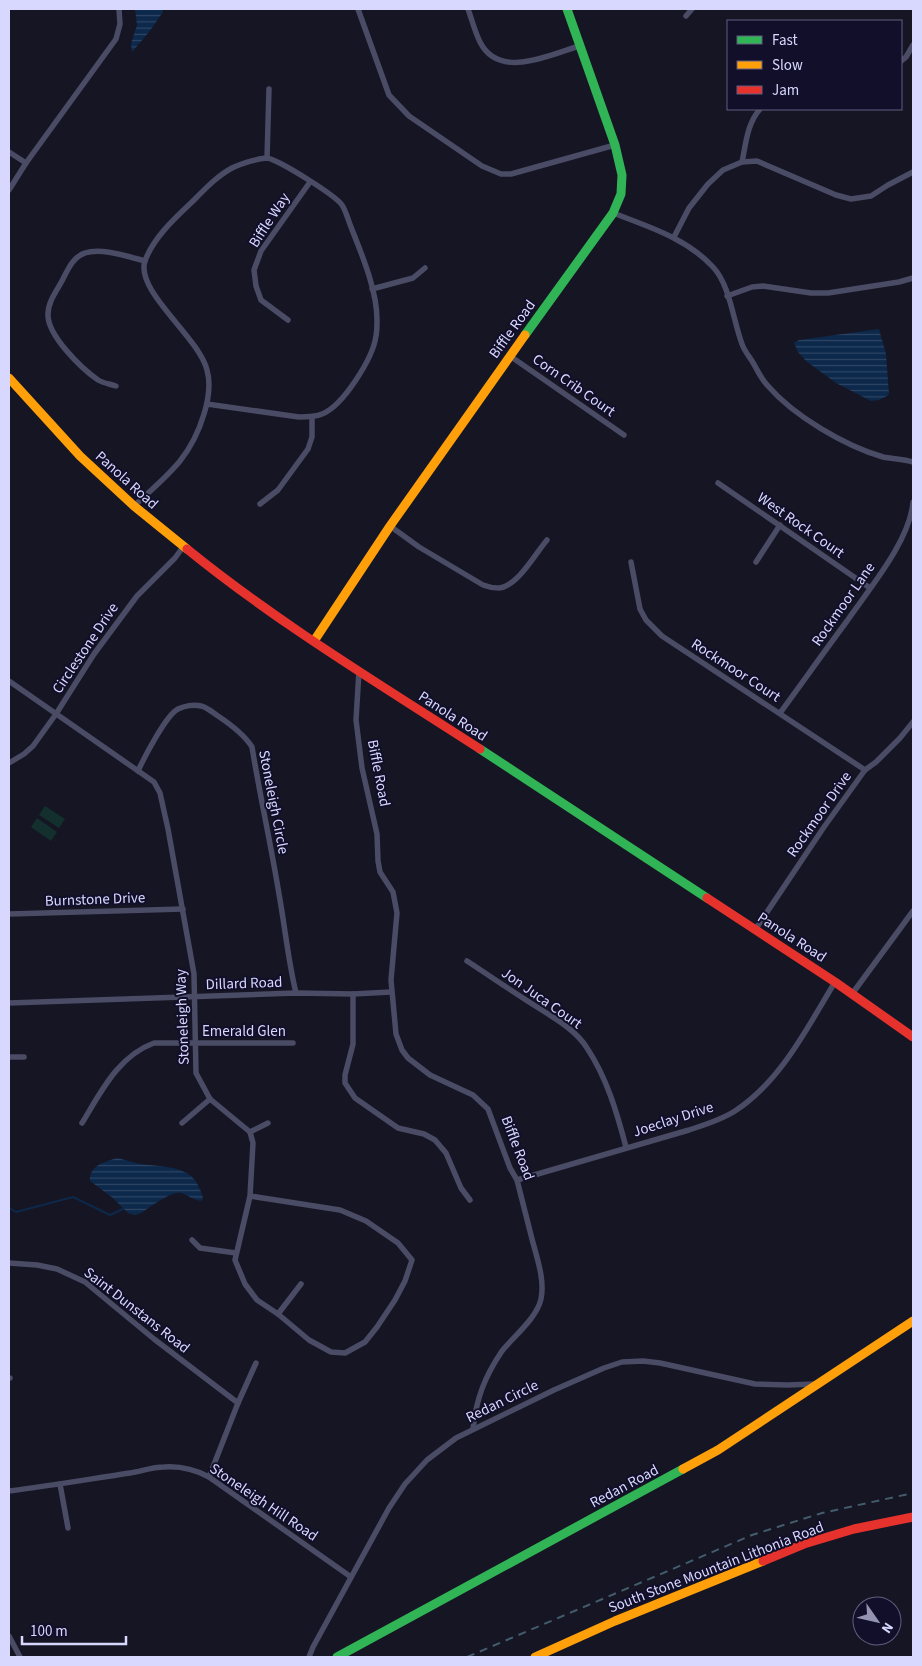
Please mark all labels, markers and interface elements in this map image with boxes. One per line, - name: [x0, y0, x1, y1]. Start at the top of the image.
- legend: [727, 20, 902, 110]
- text: Fast: [772, 30, 798, 51]
- text: Slow: [772, 55, 803, 76]
- text: Jam: [772, 80, 799, 101]
- street label: Biffle Way: [244, 189, 295, 252]
- street label: Biffle Road: [484, 296, 541, 363]
- street label: Corn Crib Court: [528, 349, 619, 422]
- street label: Panola Road: [91, 446, 163, 514]
- street label: West Rock Court: [753, 487, 849, 563]
- street label: Rockmoor Lane: [807, 558, 880, 651]
- street label: Circlestone Drive: [47, 599, 124, 698]
- street label: Rockmoor Court: [687, 634, 785, 707]
- street label: Panola Road: [414, 686, 491, 747]
- street label: Biffle Road: [362, 738, 395, 808]
- street label: Stoneleigh Circle: [253, 748, 294, 856]
- street label: Rockmoor Drive: [782, 767, 857, 861]
- street label: Burnstone Drive: [44, 887, 146, 912]
- street label: Panola Road: [753, 907, 830, 968]
- street label: Jon Juca Court: [497, 963, 586, 1034]
- street label: Stoneleigh Way: [170, 969, 195, 1065]
- street label: Dillard Road: [205, 972, 283, 995]
- street label: Emerald Glen: [202, 1021, 286, 1042]
- street label: Joeclay Drive: [630, 1097, 716, 1142]
- street label: Biffle Road: [496, 1113, 539, 1184]
- street label: Saint Dunstans Road: [79, 1262, 194, 1358]
- street label: Redan Circle: [462, 1375, 542, 1428]
- street label: Stoneleigh Hill Road: [205, 1458, 322, 1546]
- street label: Redan Road: [586, 1460, 662, 1513]
- street label: South Stone Mountain Lithonia Road: [605, 1517, 827, 1618]
- north arrow: [852, 1596, 902, 1646]
- scale bar: [22, 1614, 126, 1646]
- text: N: [876, 1618, 898, 1637]
- text: 100 m: [30, 1621, 68, 1642]

